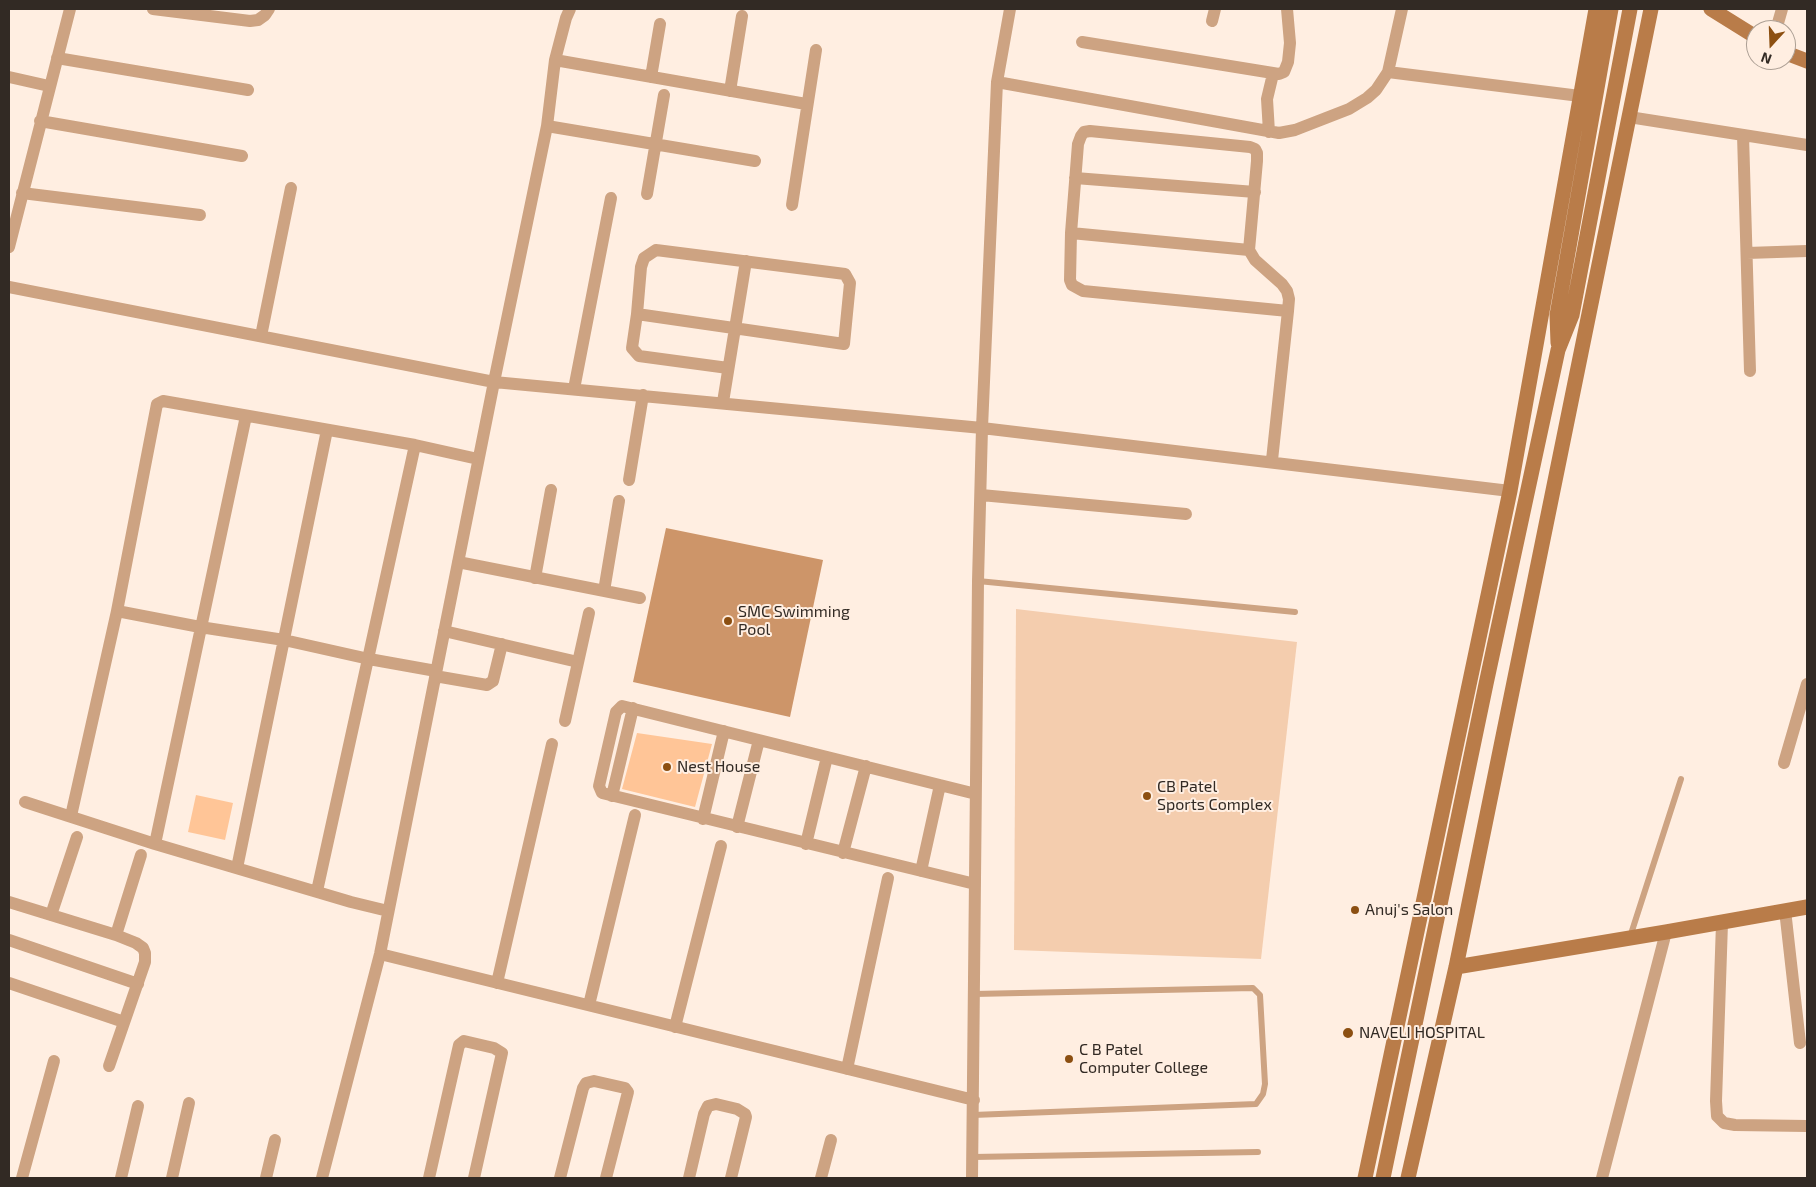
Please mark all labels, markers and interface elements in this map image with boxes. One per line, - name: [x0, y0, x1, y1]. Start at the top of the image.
- north arrow: [1746, 20, 1796, 70]
- text: N: [1758, 49, 1774, 68]
- place label: SMC Swimming Pool: [738, 602, 850, 640]
- marker: SMC Swimming Pool: [722, 615, 734, 627]
- place label: Nest House: [677, 757, 760, 777]
- marker: Nest House: [661, 761, 673, 773]
- place label: CB Patel Sports Complex: [1157, 777, 1272, 815]
- marker: CB Patel Sports Complex: [1141, 790, 1153, 802]
- place label: Anuj's Salon: [1365, 900, 1453, 920]
- marker: Anuj's Salon: [1349, 904, 1361, 916]
- place label: NAVELI HOSPITAL: [1359, 1023, 1485, 1043]
- marker: NAVELI HOSPITAL: [1341, 1026, 1355, 1040]
- place label: C B Patel Computer College: [1079, 1040, 1208, 1078]
- marker: C B Patel Computer College: [1063, 1053, 1075, 1065]

